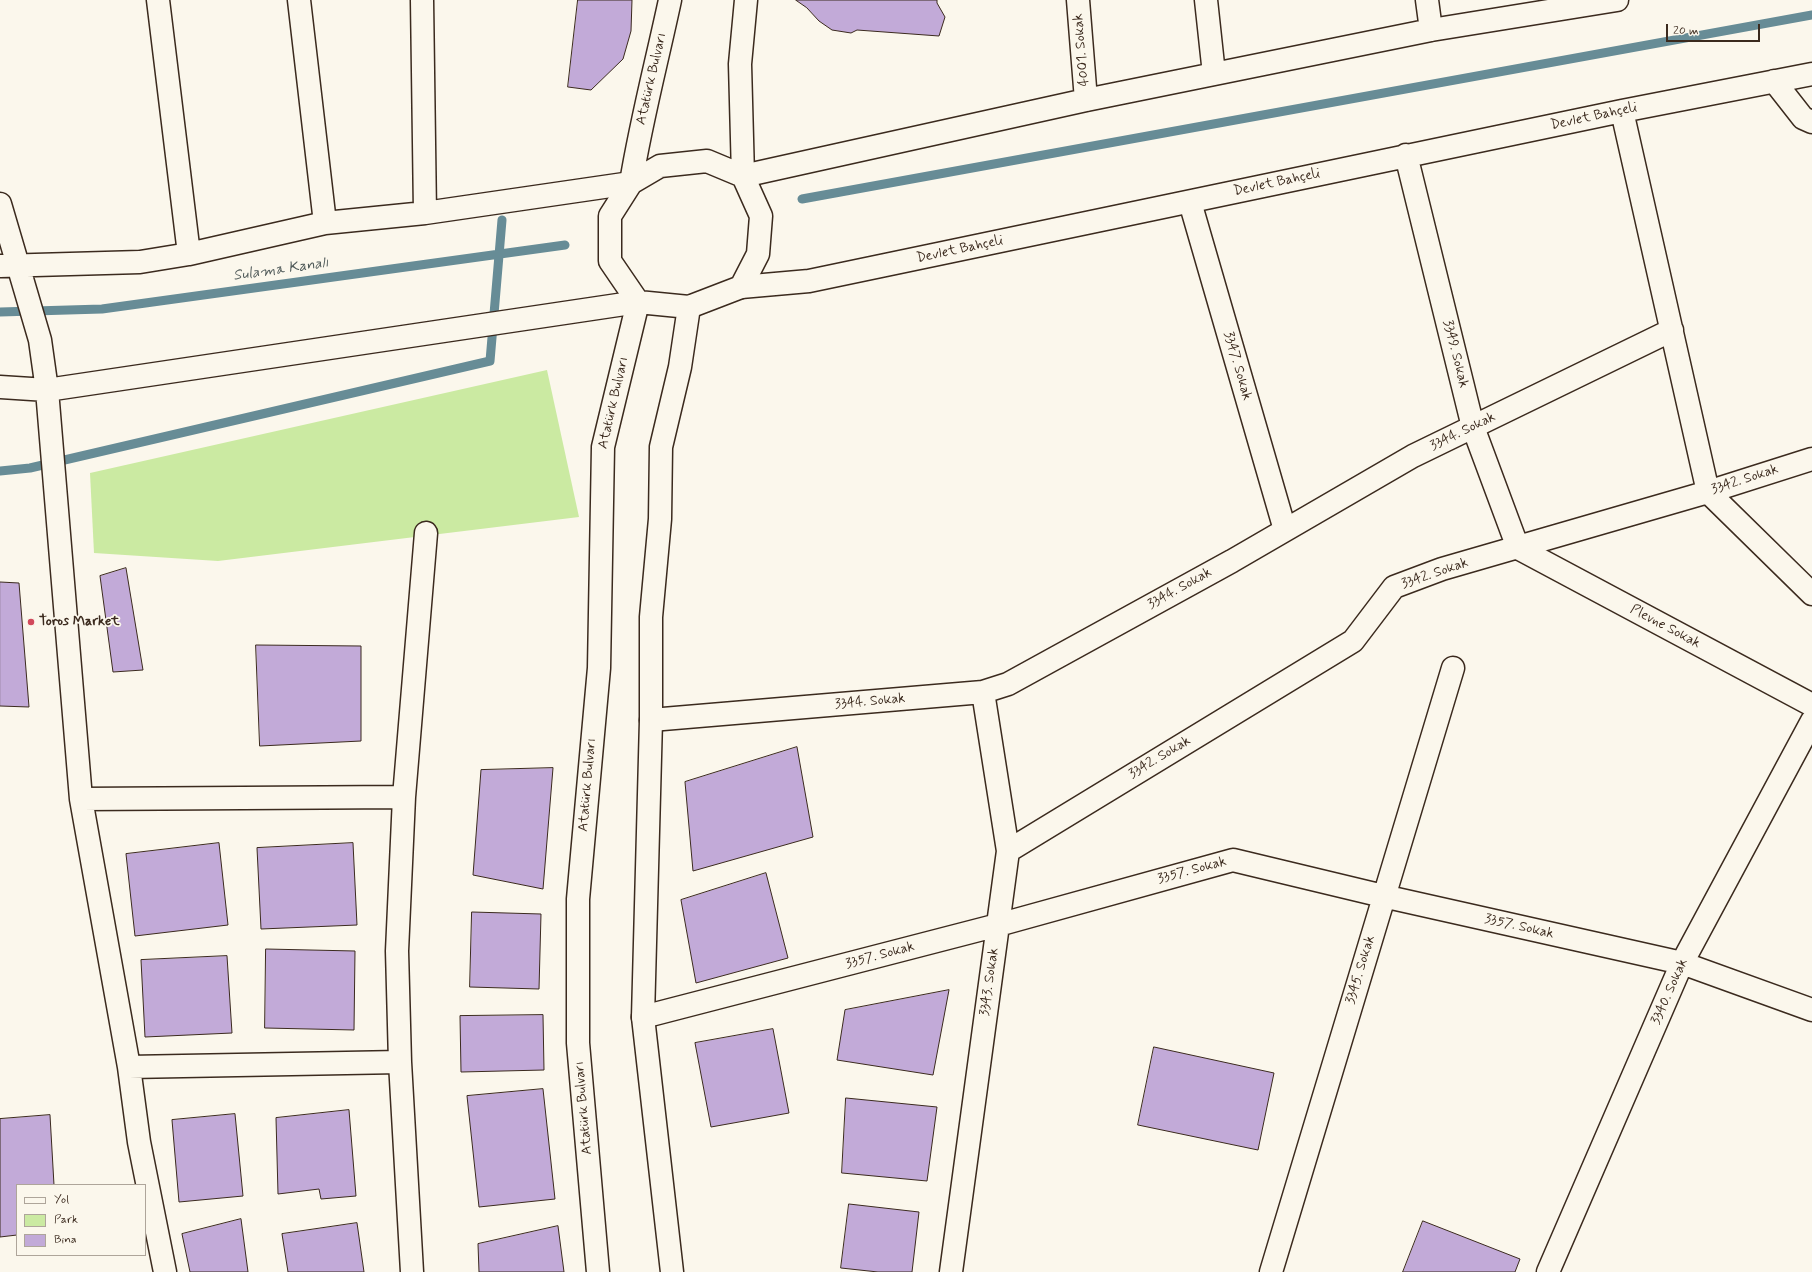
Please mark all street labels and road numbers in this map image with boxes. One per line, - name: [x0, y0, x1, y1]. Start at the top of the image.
- street label: 4001. Sokak: [1070, 13, 1094, 87]
- street label: Atatürk Bulvarı: [633, 31, 671, 127]
- street label: Devlet Bahçeli: [1549, 100, 1639, 134]
- street label: Devlet Bahçeli: [1232, 166, 1322, 200]
- street label: Devlet Bahçeli: [915, 233, 1005, 267]
- street label: 3349. Sokak: [1438, 318, 1472, 390]
- street label: 3347. Sokak: [1219, 330, 1255, 402]
- street label: Atatürk Bulvarı: [595, 355, 633, 451]
- street label: 3344. Sokak: [1428, 409, 1498, 455]
- street label: 3342. Sokak: [1709, 461, 1781, 499]
- street label: 3342. Sokak: [1399, 555, 1471, 593]
- street label: 3344. Sokak: [1145, 565, 1215, 613]
- street label: Plevne Sokak: [1627, 601, 1703, 653]
- street label: 3344. Sokak: [834, 691, 906, 713]
- street label: 3342. Sokak: [1126, 733, 1194, 783]
- street label: Atatürk Bulvarı: [576, 737, 600, 833]
- street label: 3357. Sokak: [1156, 854, 1228, 888]
- street label: 3357. Sokak: [1483, 911, 1555, 943]
- street label: 3345. Sokak: [1343, 934, 1379, 1006]
- street label: 3357. Sokak: [844, 939, 916, 973]
- street label: 3343. Sokak: [977, 947, 1003, 1017]
- street label: 3340. Sokak: [1648, 956, 1692, 1028]
- street label: Atatürk Bulvarı: [572, 1060, 596, 1156]

